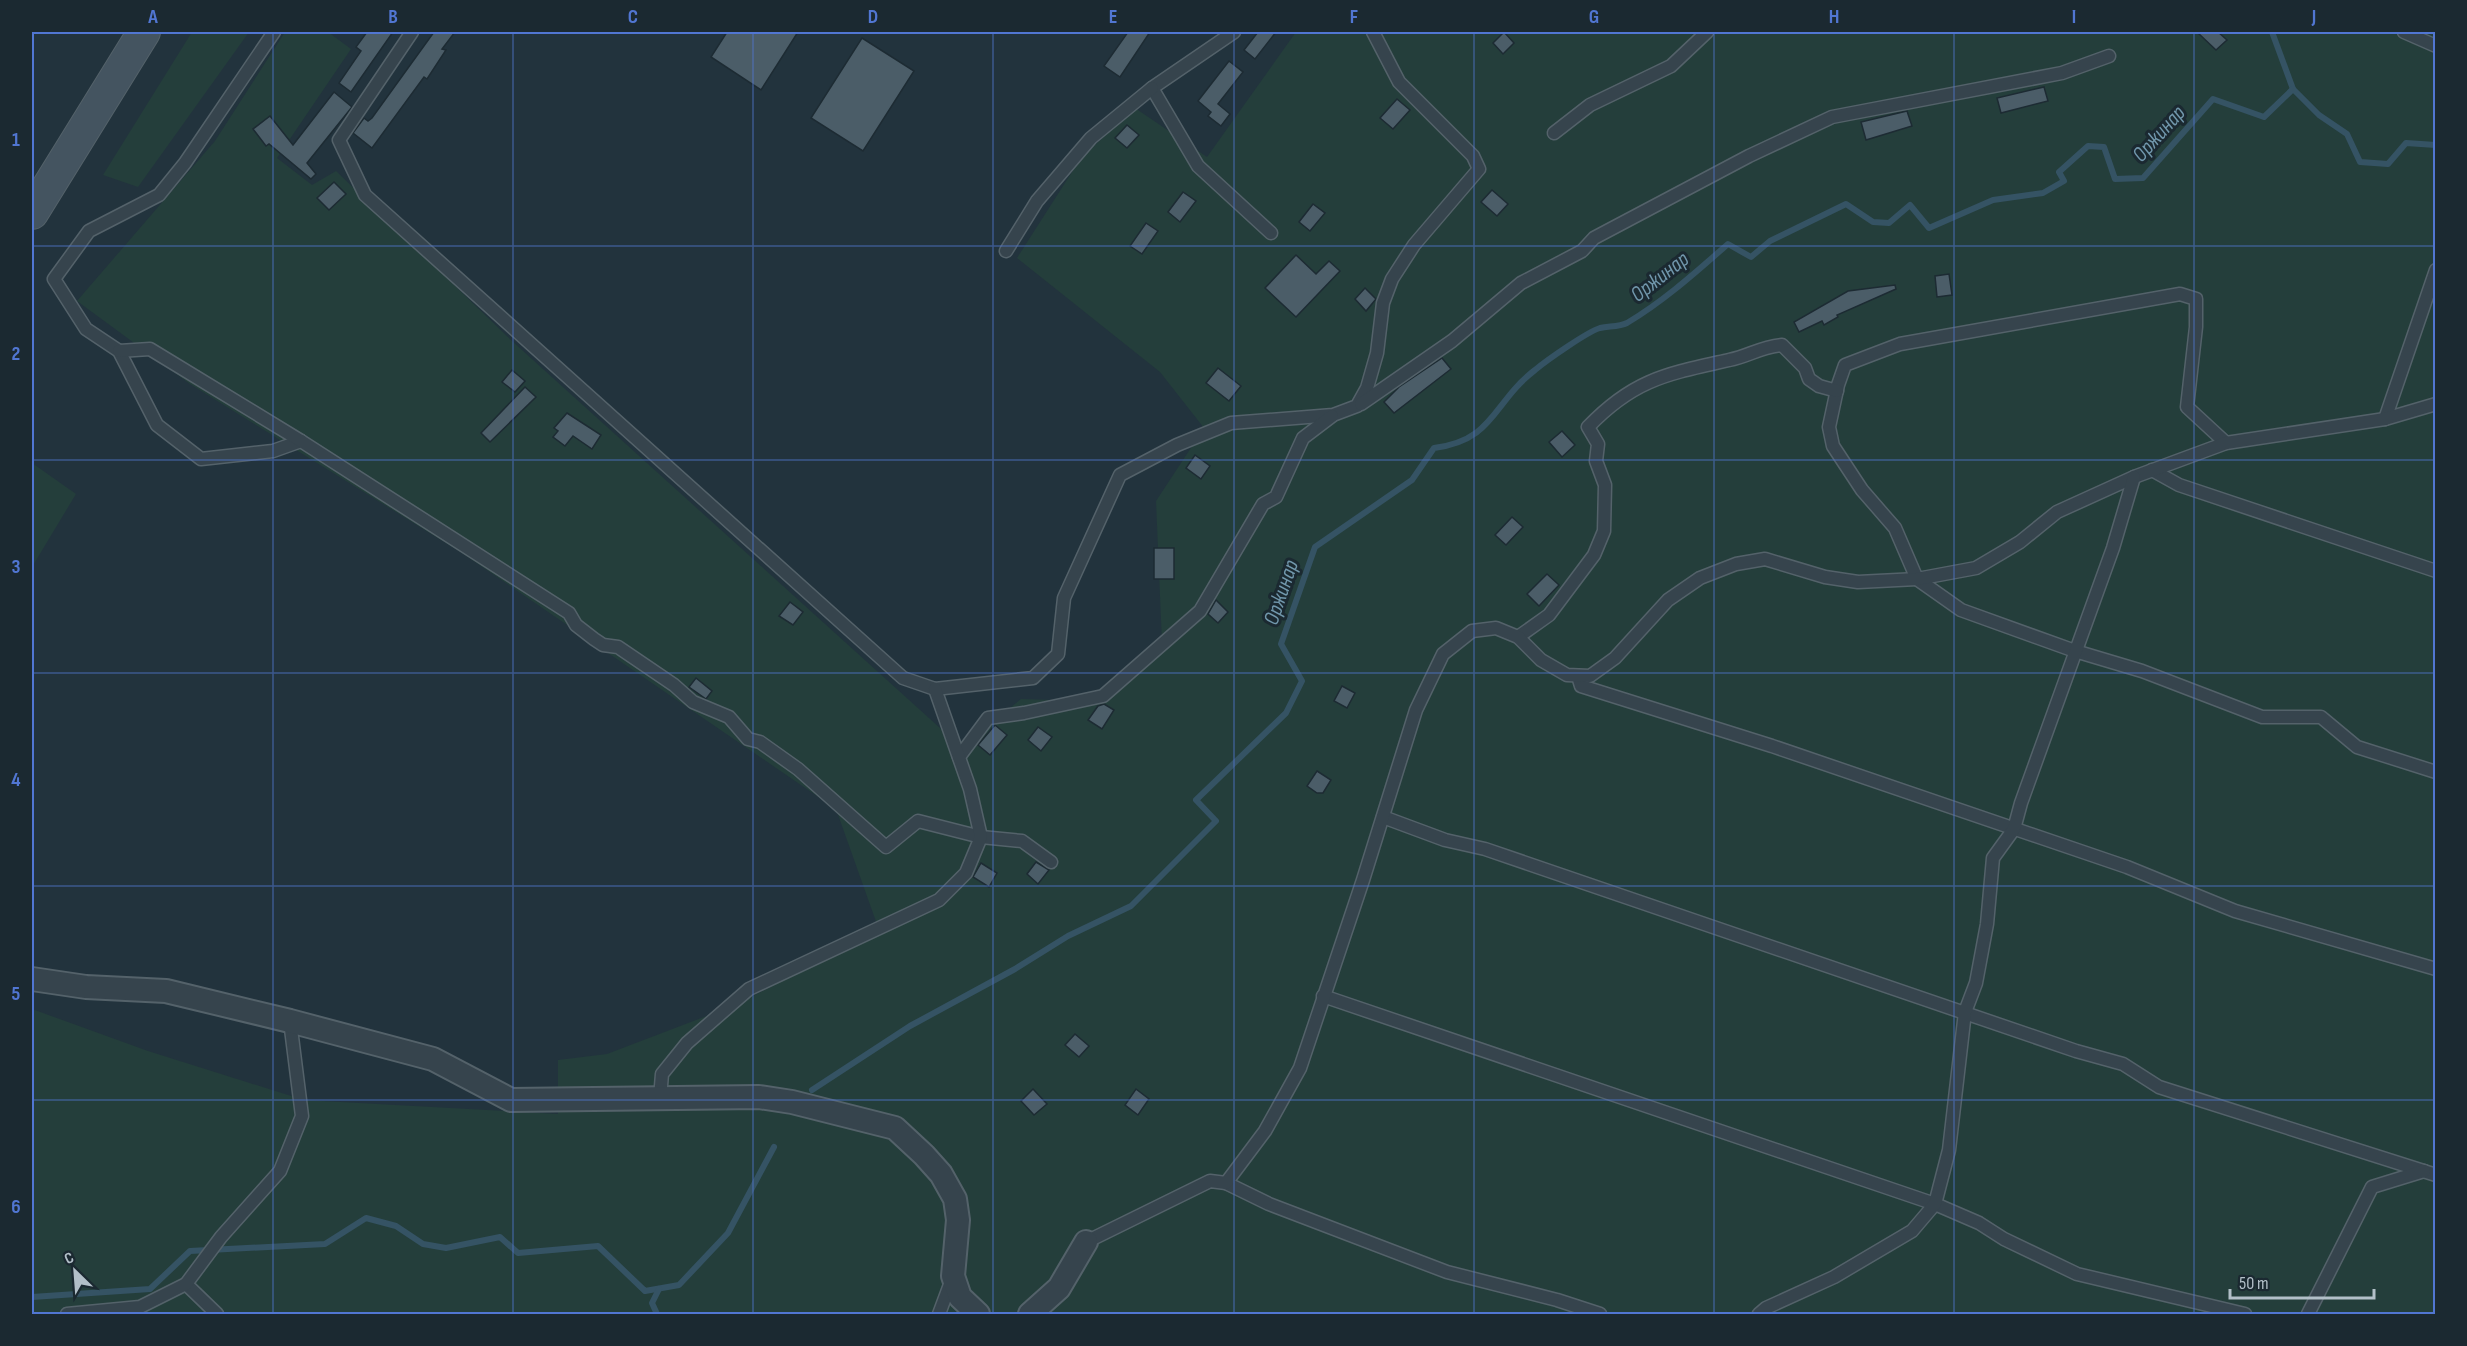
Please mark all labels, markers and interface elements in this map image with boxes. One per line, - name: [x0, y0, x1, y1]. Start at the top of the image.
- text: A: [147, 5, 158, 29]
- text: B: [388, 5, 398, 29]
- text: C: [628, 5, 638, 29]
- text: D: [868, 5, 878, 29]
- text: E: [1109, 5, 1117, 29]
- text: F: [1350, 5, 1358, 29]
- text: G: [1589, 5, 1599, 29]
- text: H: [1829, 5, 1839, 29]
- text: I: [2072, 5, 2076, 29]
- text: J: [2311, 5, 2316, 29]
- water label: Оржинар: [2127, 100, 2192, 168]
- text: 1: [12, 128, 20, 152]
- water label: Оржинар: [1625, 246, 1695, 308]
- text: 2: [12, 342, 20, 366]
- text: 3: [12, 555, 21, 579]
- water label: Оржинар: [1258, 556, 1305, 628]
- text: 4: [11, 768, 21, 792]
- text: 5: [12, 982, 21, 1006]
- text: 6: [11, 1195, 21, 1219]
- north arrow: [45, 1241, 105, 1301]
- text: С: [62, 1248, 77, 1269]
- scale bar: [2230, 1262, 2374, 1300]
- text: 50 m: [2239, 1273, 2269, 1294]

